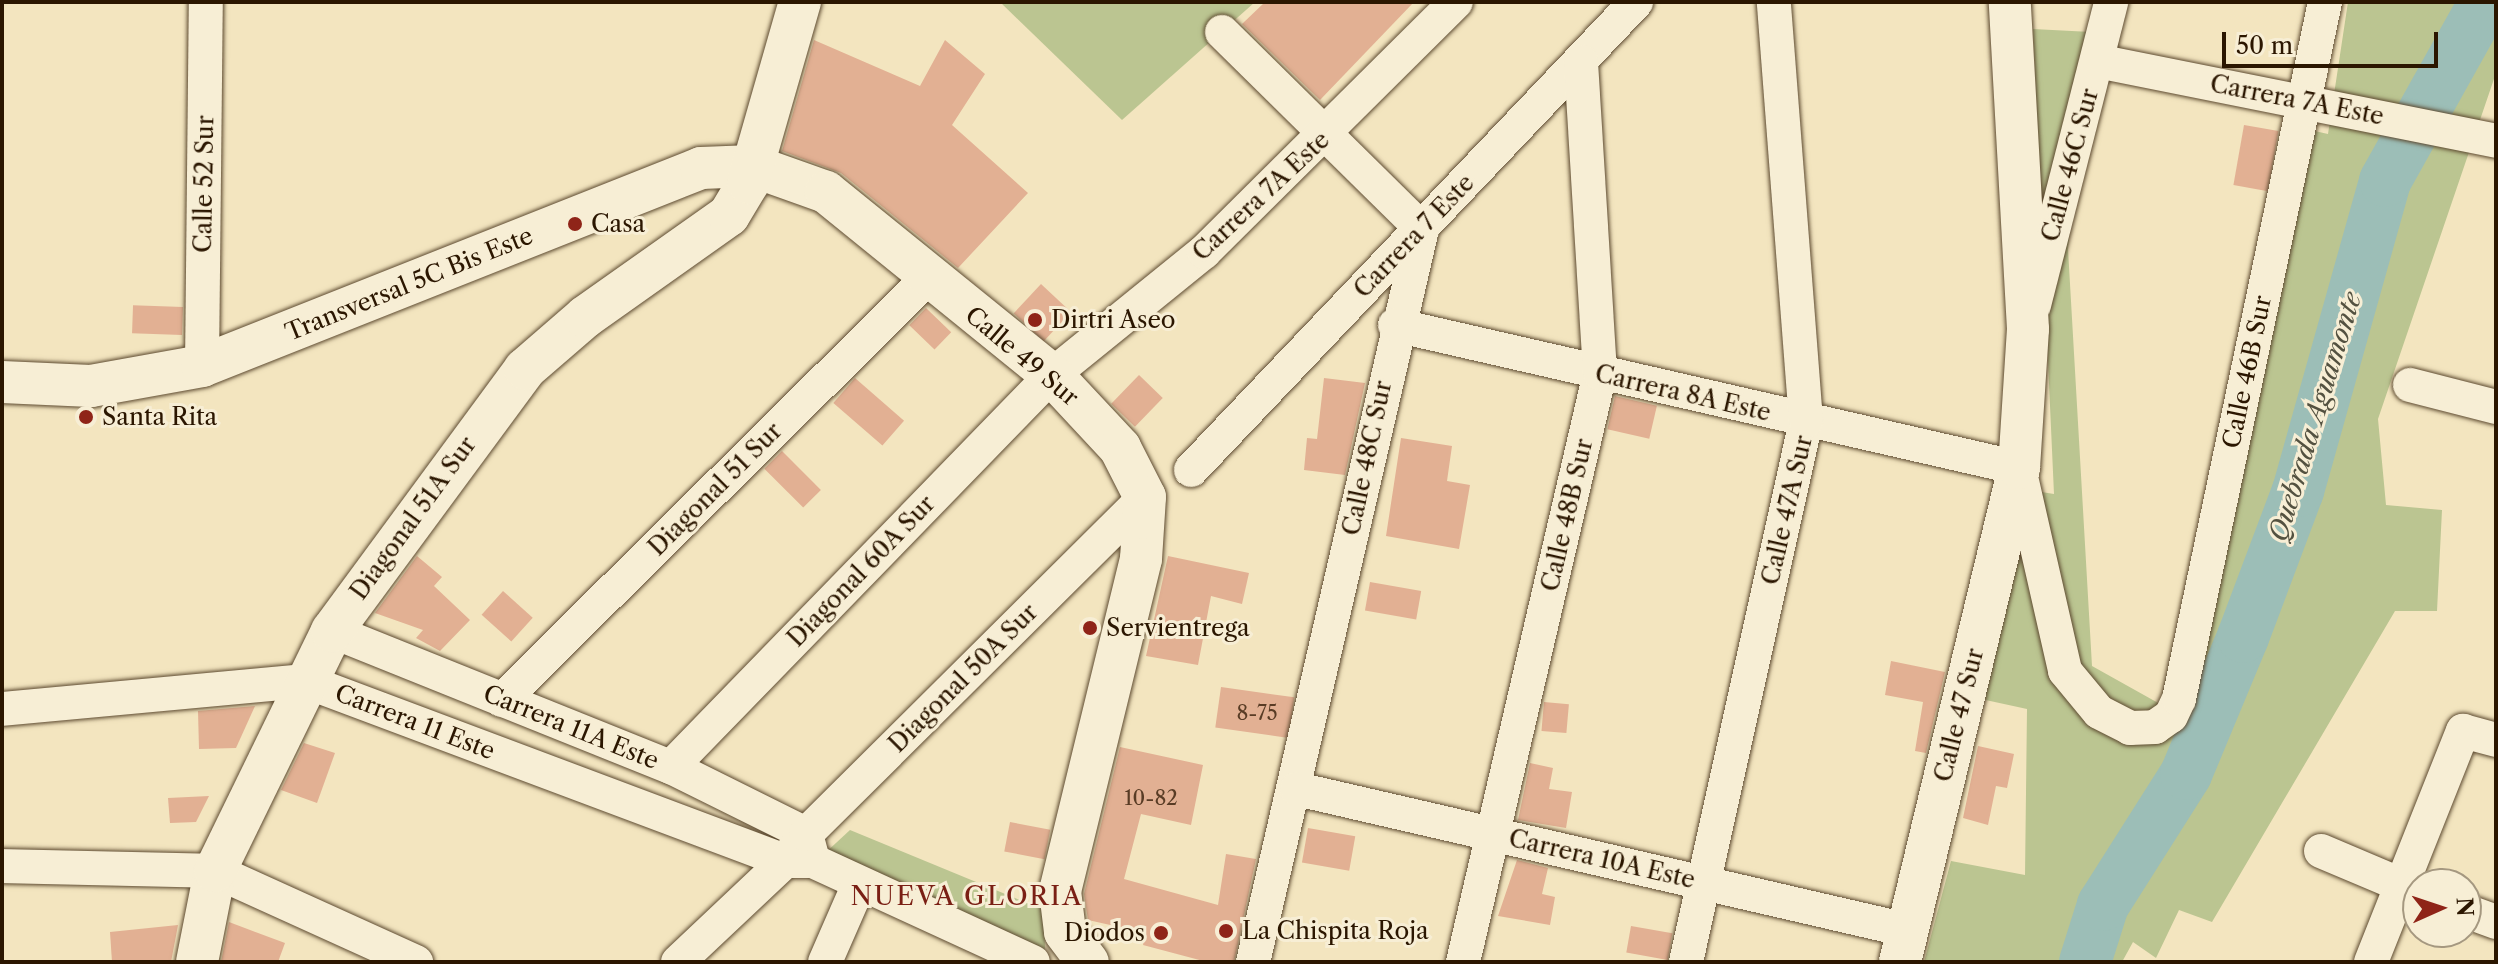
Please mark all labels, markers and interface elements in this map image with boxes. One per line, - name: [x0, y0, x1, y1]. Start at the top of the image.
- scale bar: [2226, 16, 2442, 66]
- text: 50 m: [2236, 31, 2293, 60]
- street label: Carrera 7A Este: [2207, 69, 2387, 131]
- street label: Calle 46C Sur: [2036, 85, 2104, 245]
- street label: Calle 52 Sur: [188, 115, 220, 253]
- street label: Carrera 7A Este: [1186, 125, 1336, 267]
- street label: Carrera 7 Este: [1348, 168, 1480, 304]
- place label: Casa: [591, 210, 645, 238]
- marker: Casa: [566, 215, 584, 233]
- street label: Transversal 5C Bis Este: [281, 221, 537, 347]
- water label: Quebrada Aguamonte: [2263, 288, 2369, 546]
- street label: Calle 46B Sur: [2217, 293, 2277, 451]
- street label: Calle 49 Sur: [960, 300, 1084, 412]
- place label: Dirtri Aseo: [1051, 306, 1177, 334]
- marker: Dirtri Aseo: [1026, 311, 1044, 329]
- street label: Carrera 8A Este: [1592, 359, 1774, 427]
- street label: Calle 48C Sur: [1337, 378, 1397, 538]
- place label: Santa Rita: [102, 403, 217, 431]
- marker: Santa Rita: [77, 408, 95, 426]
- street label: Diagonal 51 Sur: [642, 416, 788, 562]
- street label: Diagonal 51A Sur: [344, 430, 482, 606]
- street label: Calle 47A Sur: [1756, 432, 1818, 588]
- street label: Calle 48B Sur: [1535, 436, 1599, 594]
- street label: Diagonal 60A Sur: [781, 489, 941, 653]
- street label: Diagonal 50A Sur: [882, 597, 1044, 759]
- place label: Servientrega: [1106, 614, 1250, 642]
- marker: Servientrega: [1081, 619, 1099, 637]
- street label: Calle 47 Sur: [1929, 645, 1989, 785]
- street label: Carrera 11 Este: [331, 678, 499, 766]
- street label: Carrera 11A Este: [479, 678, 663, 776]
- house number: 8-75: [1236, 701, 1278, 725]
- house number: 10-82: [1124, 786, 1178, 810]
- street label: Carrera 10A Este: [1505, 823, 1699, 895]
- north arrow: [2402, 868, 2482, 948]
- district label: NUEVA GLORIA: [850, 881, 1084, 913]
- text: N: [2450, 897, 2478, 917]
- place label: La Chispita Roja: [1242, 917, 1429, 945]
- place label: Diodos: [1064, 919, 1145, 947]
- marker: La Chispita Roja: [1217, 922, 1235, 940]
- marker: Diodos: [1152, 924, 1170, 942]

